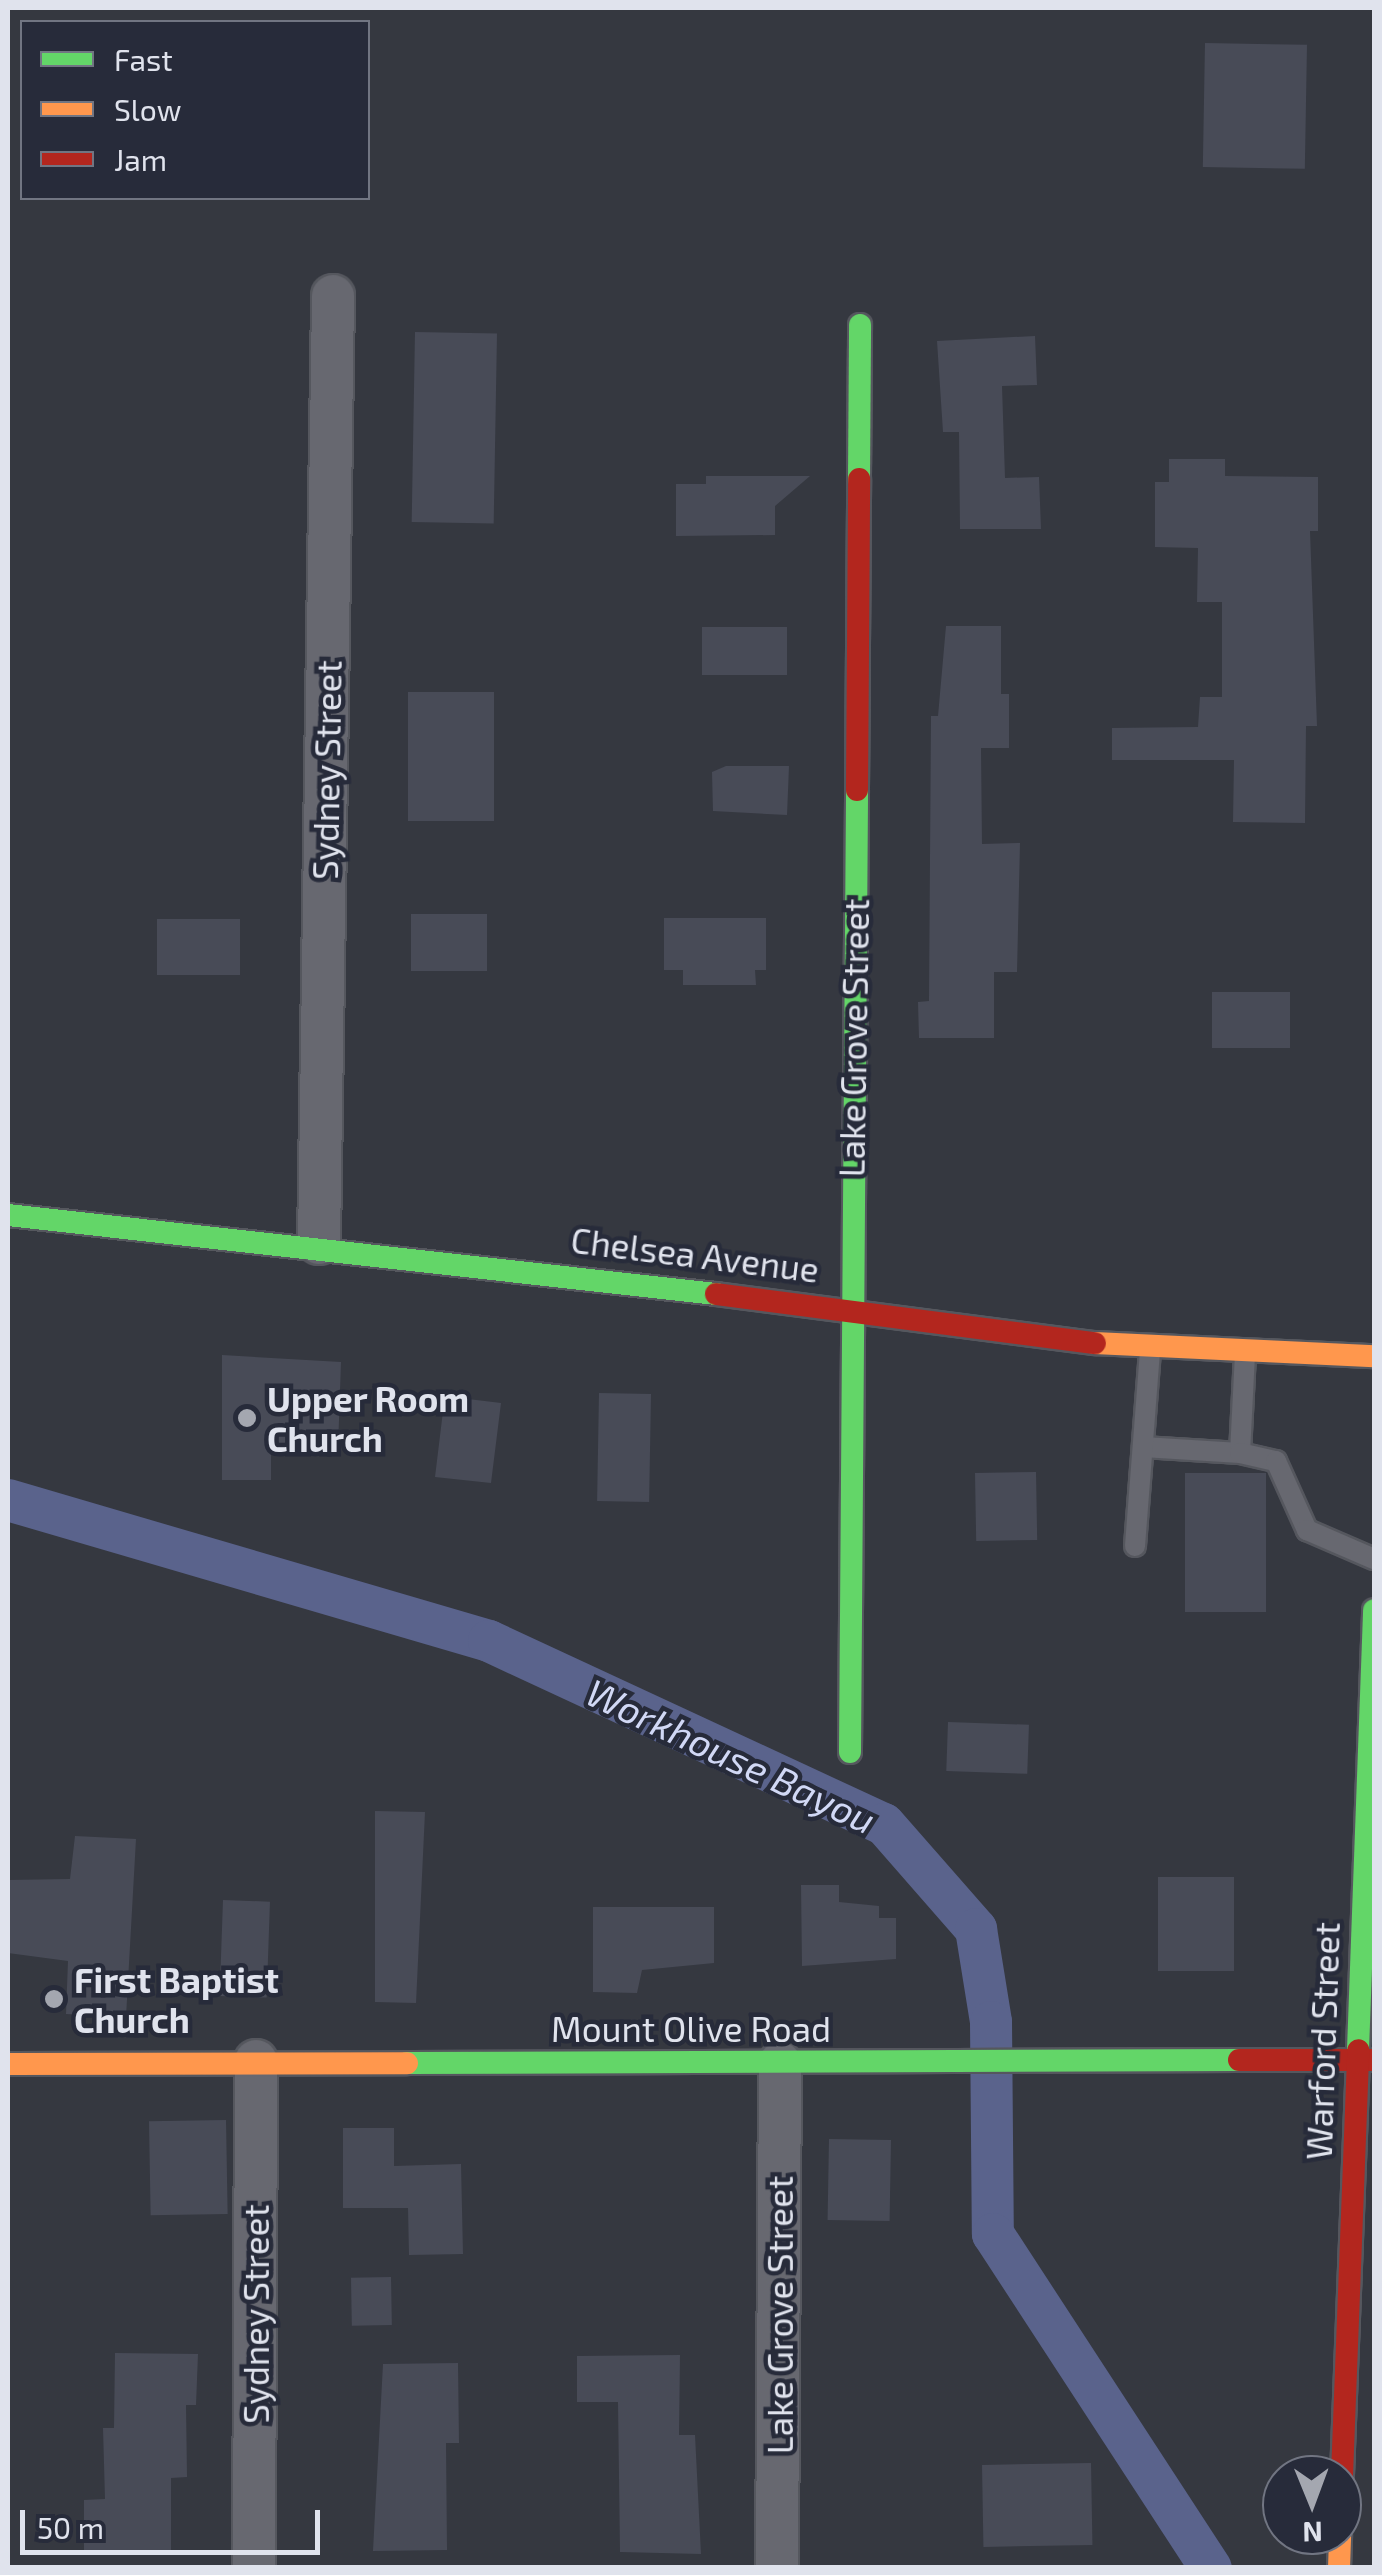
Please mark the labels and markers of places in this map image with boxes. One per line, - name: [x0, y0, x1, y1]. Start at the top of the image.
- place label: Upper Room Church: [267, 1377, 470, 1459]
- marker: Upper Room Church: [236, 1407, 258, 1429]
- place label: First Baptist Church: [74, 1958, 279, 2040]
- marker: First Baptist Church: [43, 1988, 65, 2010]

